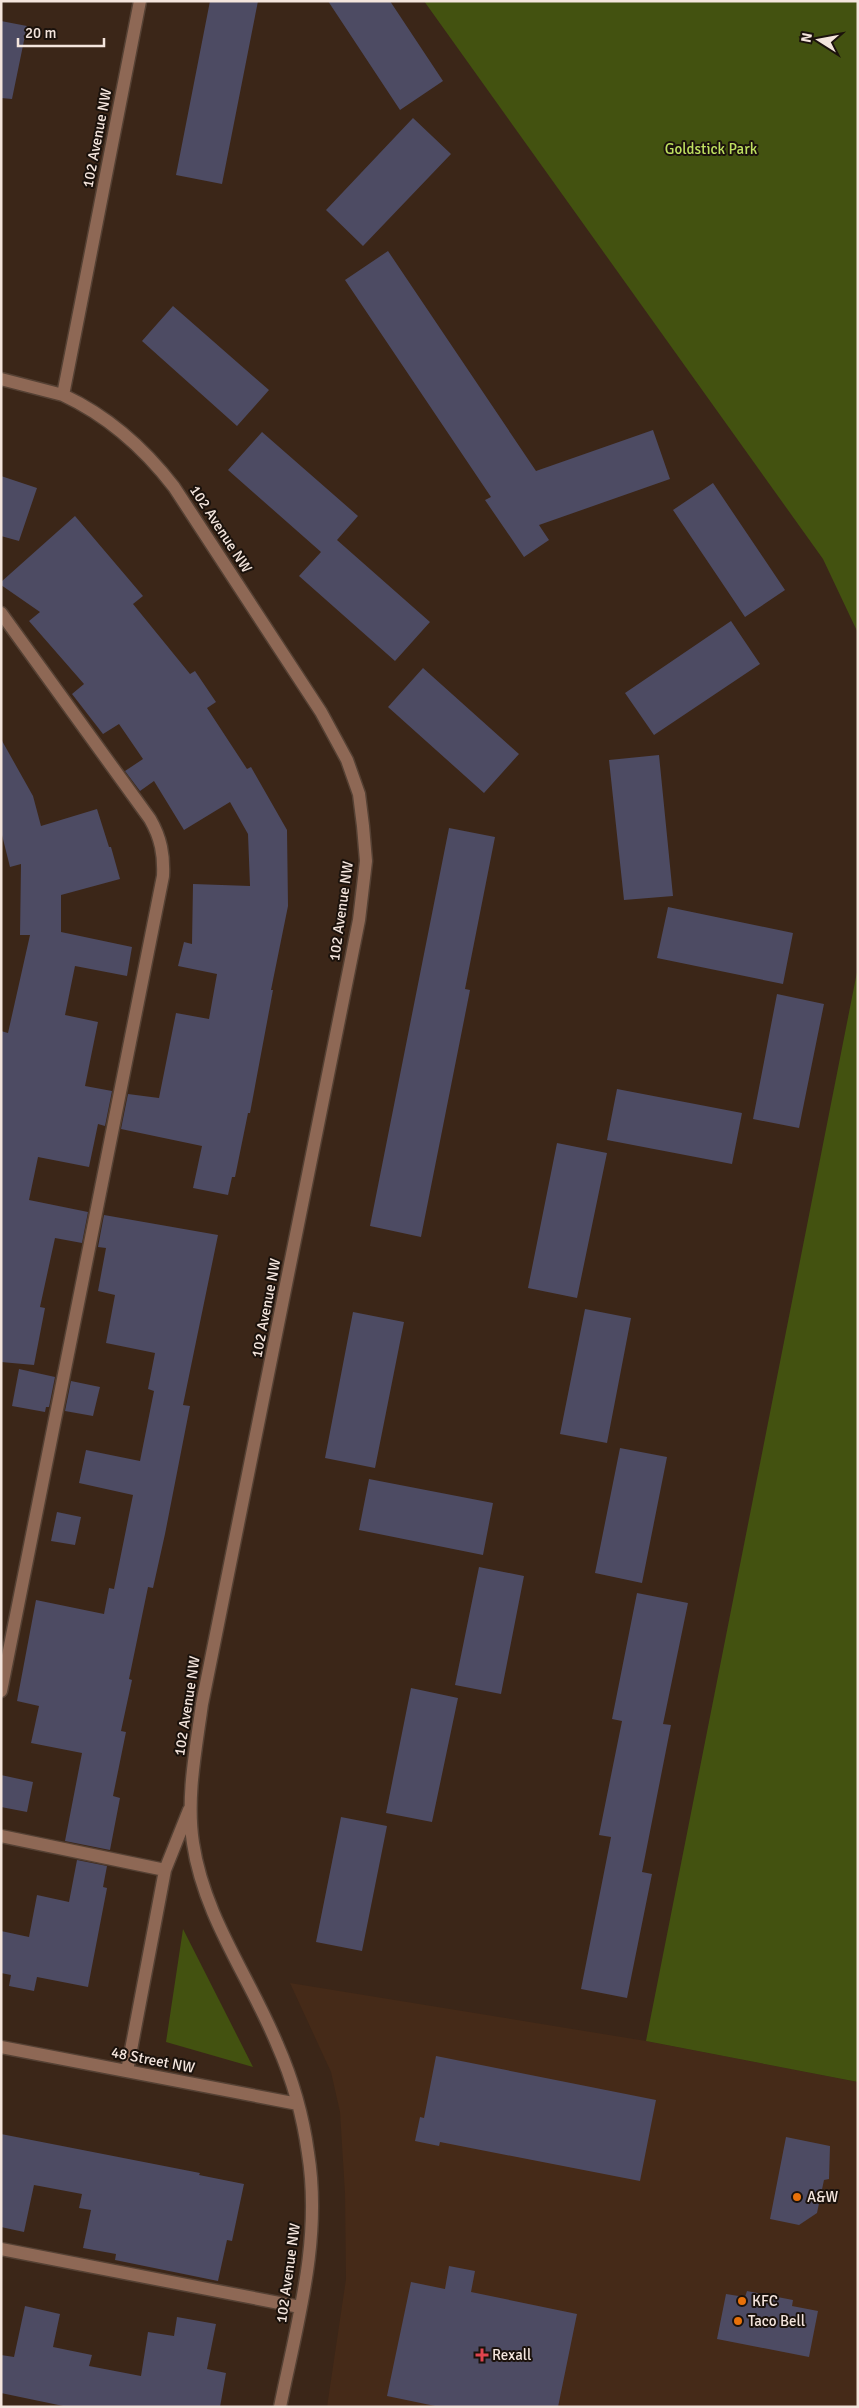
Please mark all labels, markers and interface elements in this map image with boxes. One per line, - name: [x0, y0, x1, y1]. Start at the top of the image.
- scale bar: [18, 15, 104, 47]
- north arrow: [794, 15, 844, 65]
- text: 20 m: [25, 24, 56, 42]
- text: N: [797, 31, 816, 44]
- street label: 102 Avenue NW: [79, 87, 115, 189]
- park label: Goldstick Park: [665, 140, 758, 158]
- street label: 102 Avenue NW: [186, 482, 256, 576]
- street label: 102 Avenue NW: [325, 860, 357, 962]
- street label: 102 Avenue NW: [248, 1257, 284, 1359]
- street label: 102 Avenue NW: [170, 1655, 204, 1757]
- street label: 48 Street NW: [110, 2043, 197, 2077]
- place label: A&W: [807, 2188, 839, 2206]
- marker: A&W: [791, 2191, 803, 2203]
- street label: 102 Avenue NW: [272, 2222, 304, 2324]
- place label: KFC: [752, 2292, 778, 2310]
- marker: KFC: [736, 2295, 748, 2307]
- place label: Taco Bell: [748, 2312, 805, 2330]
- marker: Taco Bell: [732, 2315, 744, 2327]
- place label: Rexall: [492, 2346, 531, 2364]
- marker: Rexall: [476, 2349, 488, 2361]

